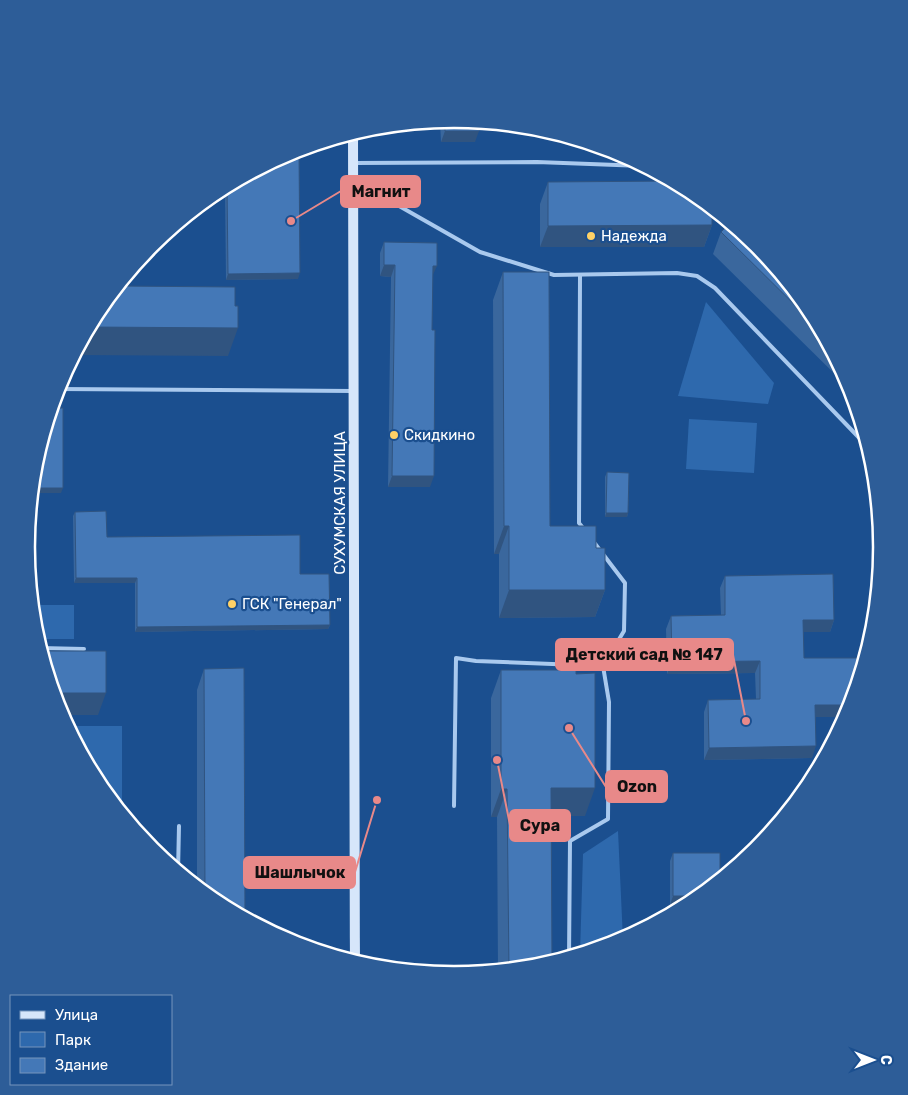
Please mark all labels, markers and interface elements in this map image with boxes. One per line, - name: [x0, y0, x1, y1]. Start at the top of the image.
- callout: Магнит: [341, 176, 420, 207]
- text: Магнит: [351, 182, 411, 201]
- place label: Надежда: [601, 227, 667, 245]
- marker: Надежда: [585, 230, 597, 242]
- place label: Скидкино: [404, 426, 475, 444]
- marker: Скидкино: [388, 429, 400, 441]
- street label: СУХУМСКАЯ УЛИЦА: [331, 431, 349, 575]
- place label: ГСК "Генерал": [242, 595, 342, 613]
- marker: ГСК "Генерал": [226, 598, 238, 610]
- callout: Детский сад № 147: [556, 639, 733, 670]
- text: Детский сад № 147: [565, 645, 723, 664]
- callout: Ozon: [606, 771, 667, 802]
- text: Ozon: [617, 777, 657, 796]
- callout: Сура: [510, 810, 570, 841]
- text: Сура: [520, 816, 560, 835]
- callout: Шашлычок: [244, 857, 355, 888]
- text: Шашлычок: [255, 863, 346, 882]
- legend: [10, 995, 172, 1085]
- text: Улица: [55, 1006, 98, 1024]
- text: Парк: [55, 1031, 91, 1049]
- north arrow: [848, 1035, 898, 1085]
- text: С: [877, 1055, 894, 1065]
- text: Здание: [55, 1056, 108, 1074]

